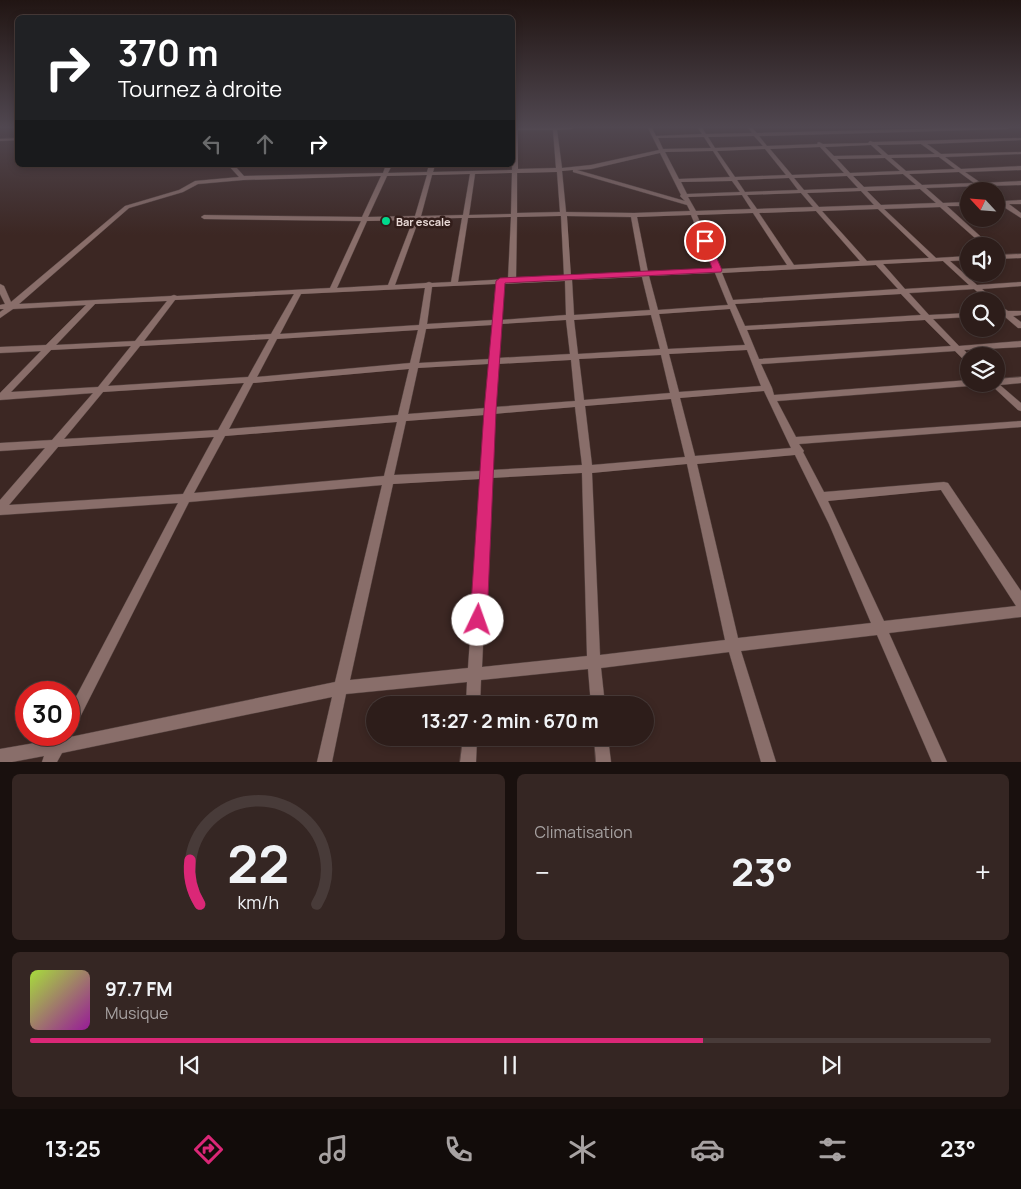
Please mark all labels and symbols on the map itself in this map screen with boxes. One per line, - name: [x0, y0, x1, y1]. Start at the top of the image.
- north arrow: [960, 182, 1005, 228]
- place label: Bar escale: [396, 214, 451, 229]
- marker: Bar escale: [380, 215, 392, 227]
- pin: [684, 220, 726, 262]
- position arrow: [451, 593, 503, 645]
- speed limit sign: 30: [15, 681, 80, 746]

